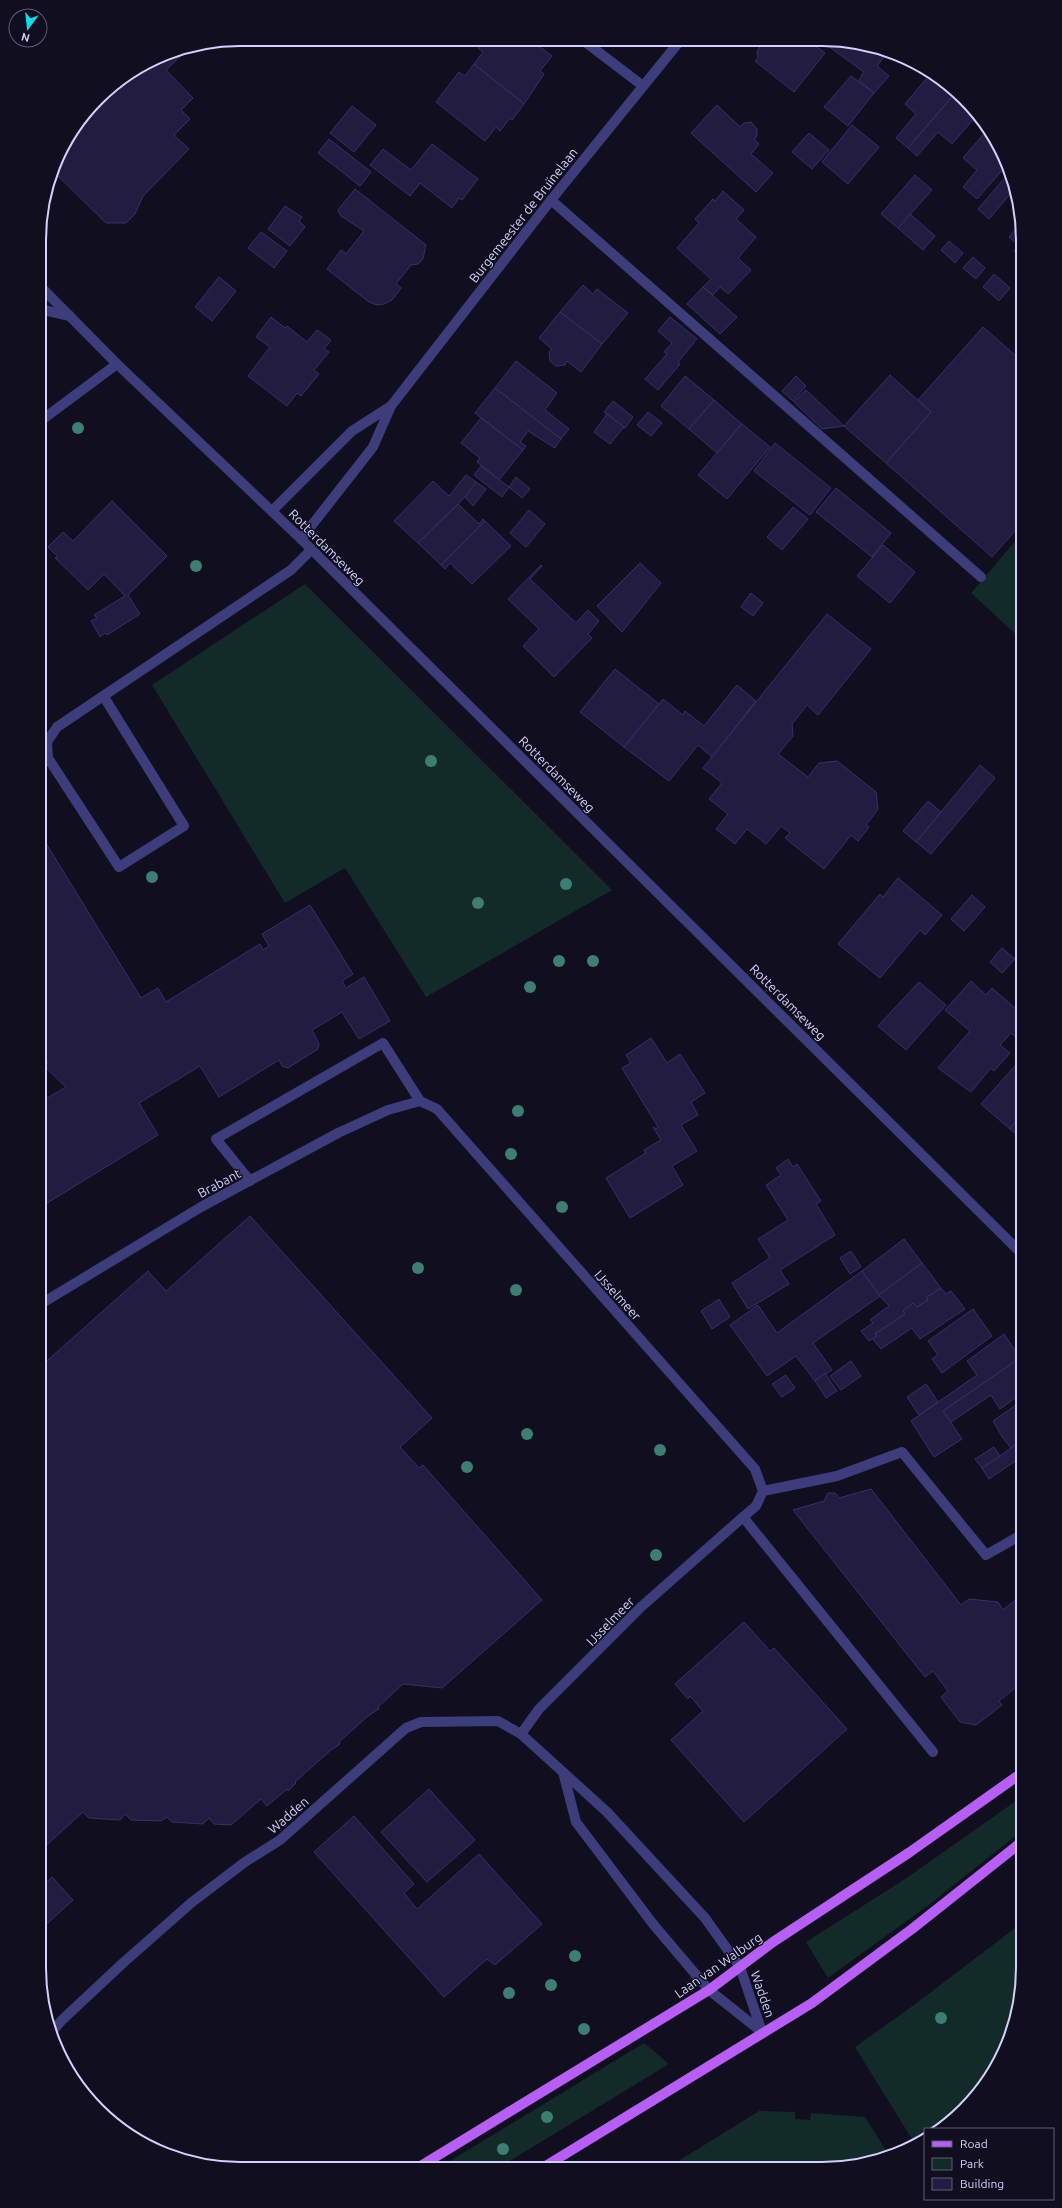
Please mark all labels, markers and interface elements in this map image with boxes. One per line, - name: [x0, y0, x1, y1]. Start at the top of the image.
- north arrow: [8, 8, 48, 48]
- text: N: [20, 31, 31, 45]
- street label: Burgemeester de Bruïnelaan: [466, 145, 580, 285]
- street label: Rotterdamseweg: [286, 506, 368, 588]
- street label: Rotterdamseweg: [516, 733, 598, 815]
- street label: Rotterdamseweg: [747, 961, 829, 1043]
- street label: Brabant: [195, 1166, 243, 1200]
- street label: IJsselmeer: [592, 1267, 644, 1323]
- street label: IJsselmeer: [583, 1594, 637, 1648]
- street label: Wadden: [265, 1794, 311, 1836]
- street label: Laan van Walburg: [672, 1930, 764, 2000]
- street label: Wadden: [749, 1969, 777, 2019]
- legend: [924, 2128, 1054, 2200]
- text: Road: [960, 2137, 988, 2150]
- text: Park: [960, 2157, 984, 2170]
- text: Building: [960, 2177, 1004, 2190]

